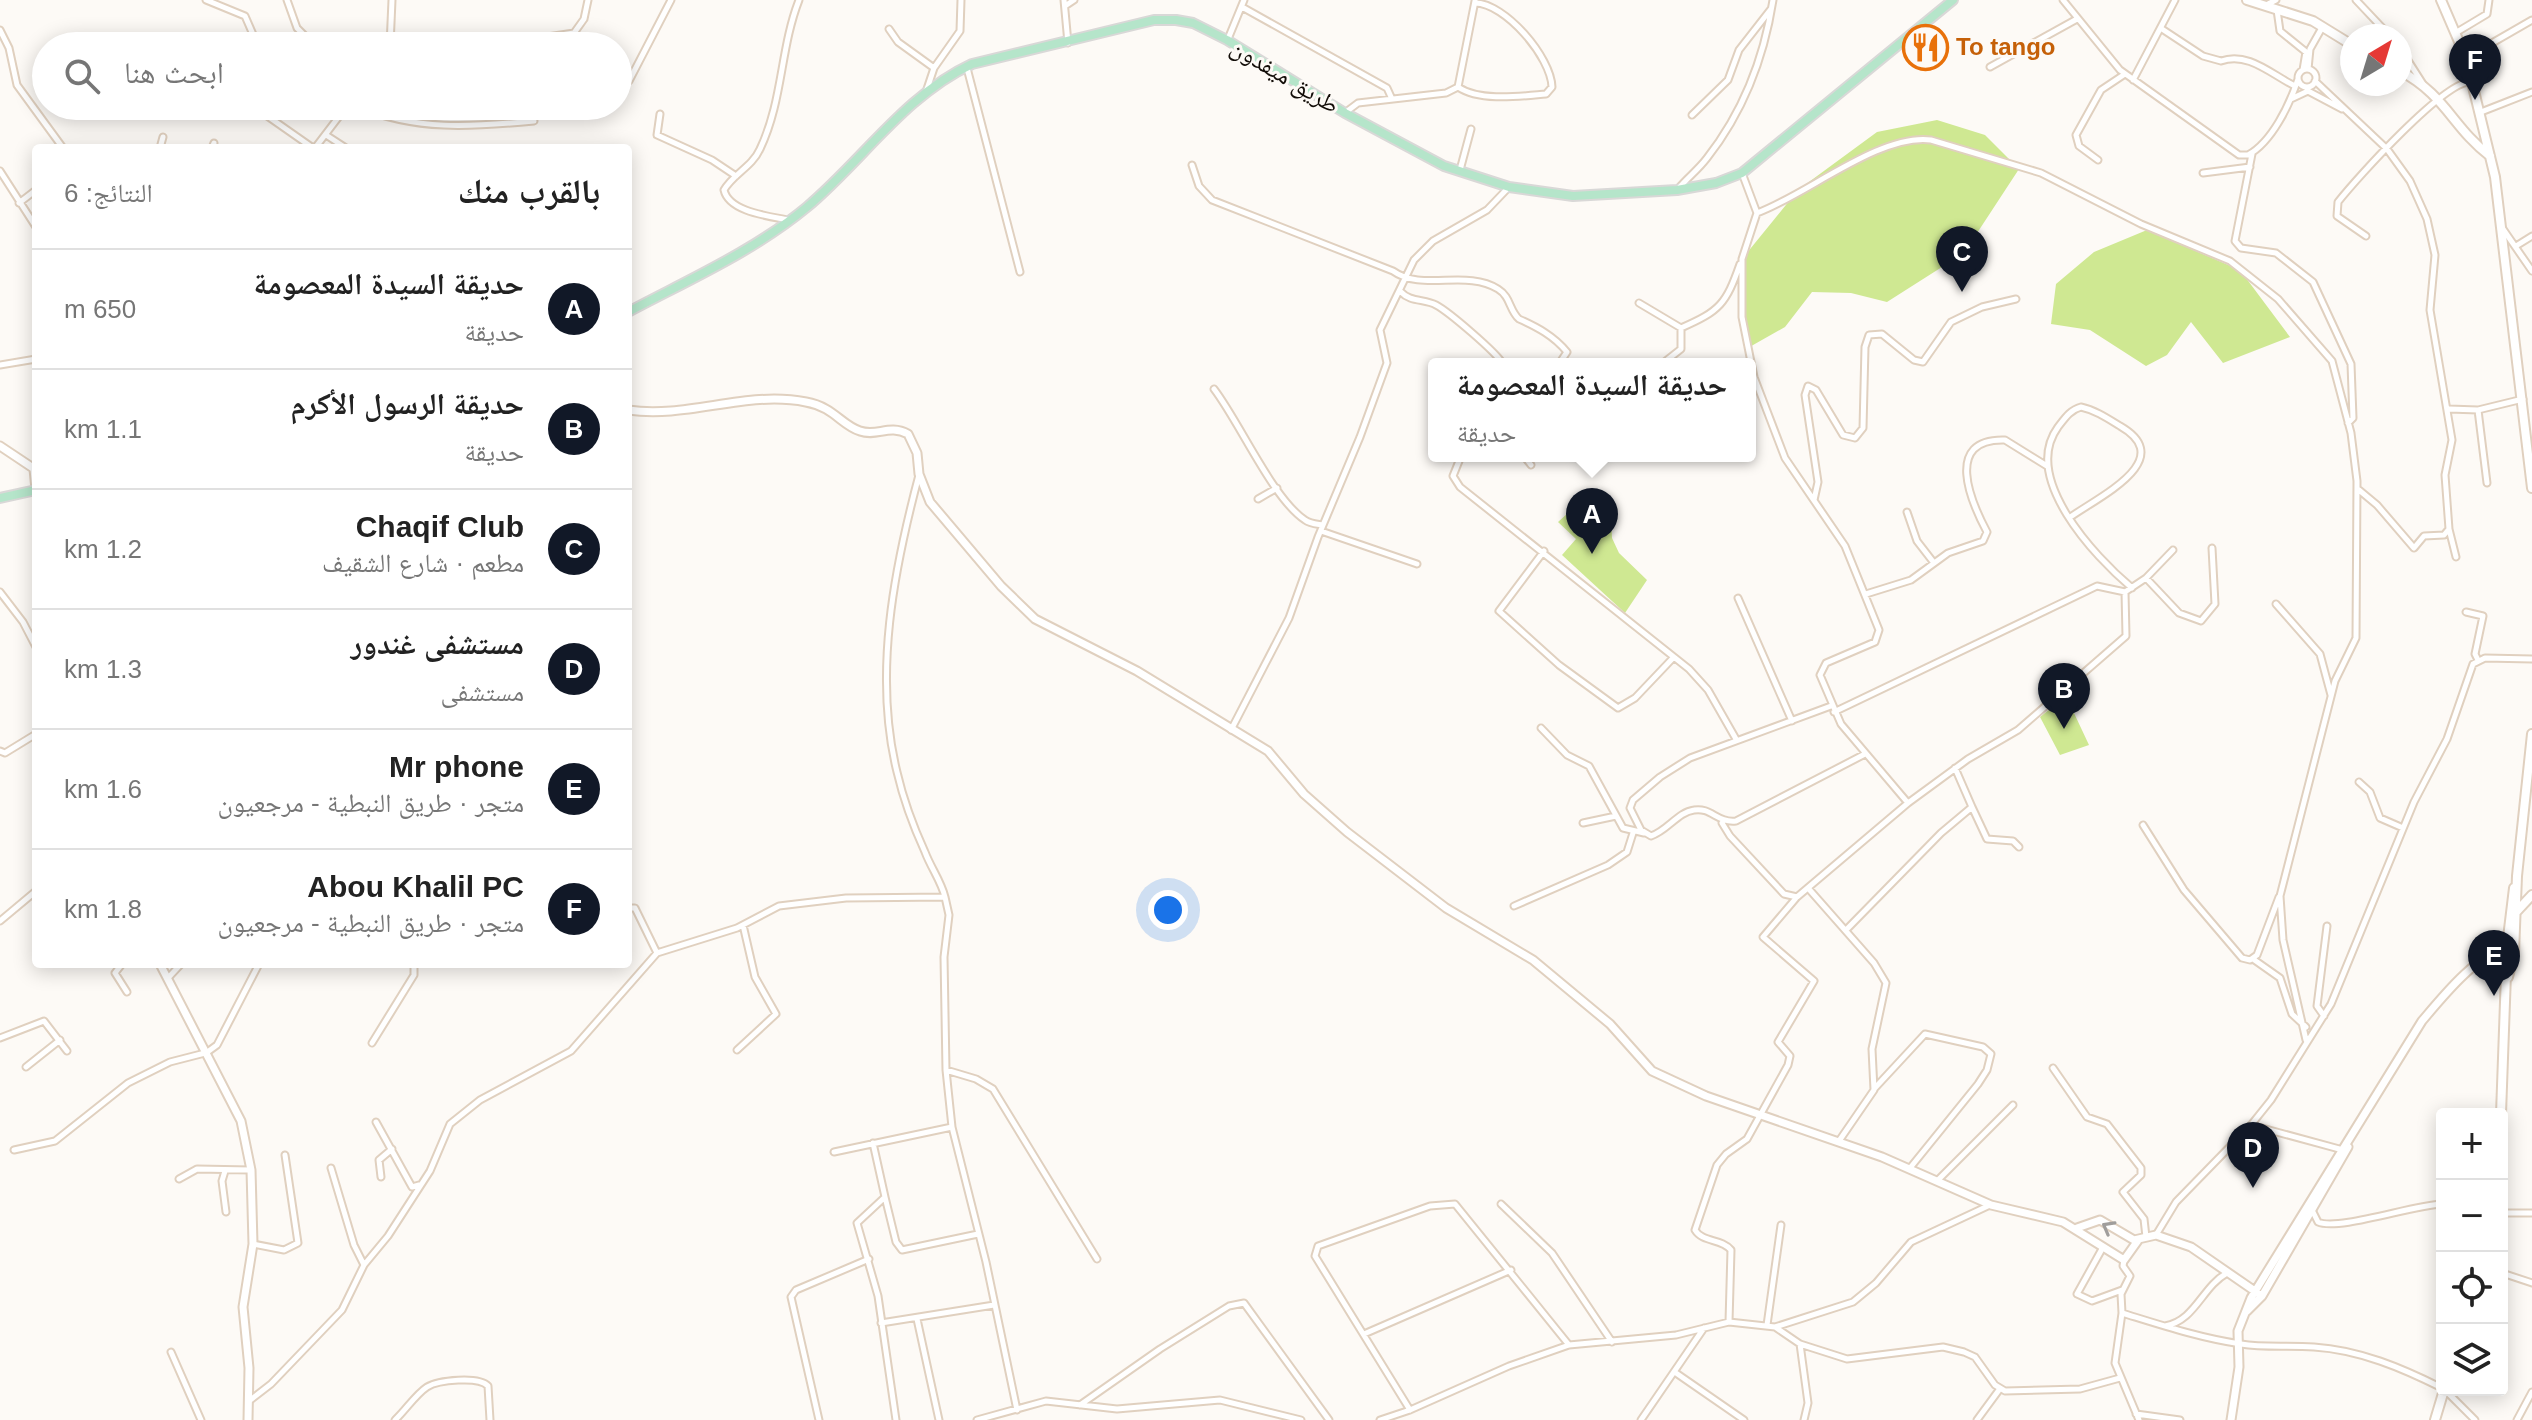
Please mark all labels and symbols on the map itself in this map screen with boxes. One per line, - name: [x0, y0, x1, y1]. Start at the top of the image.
- restaurant icon: To tango: [1901, 23, 1949, 71]
- north arrow: [2340, 24, 2412, 96]
- street label: طريق ميفدون: [1226, 33, 1344, 119]
- place label: To tango: [1956, 33, 2056, 60]
- pin: F: [2449, 34, 2501, 100]
- pin: C: [1936, 226, 1988, 292]
- pin: A: [1566, 488, 1618, 554]
- pin: B: [2038, 663, 2090, 729]
- your location: [1148, 890, 1188, 930]
- pin: E: [2468, 930, 2520, 996]
- pin: D: [2227, 1122, 2279, 1188]
- one-way arrow: [2102, 1222, 2116, 1237]

